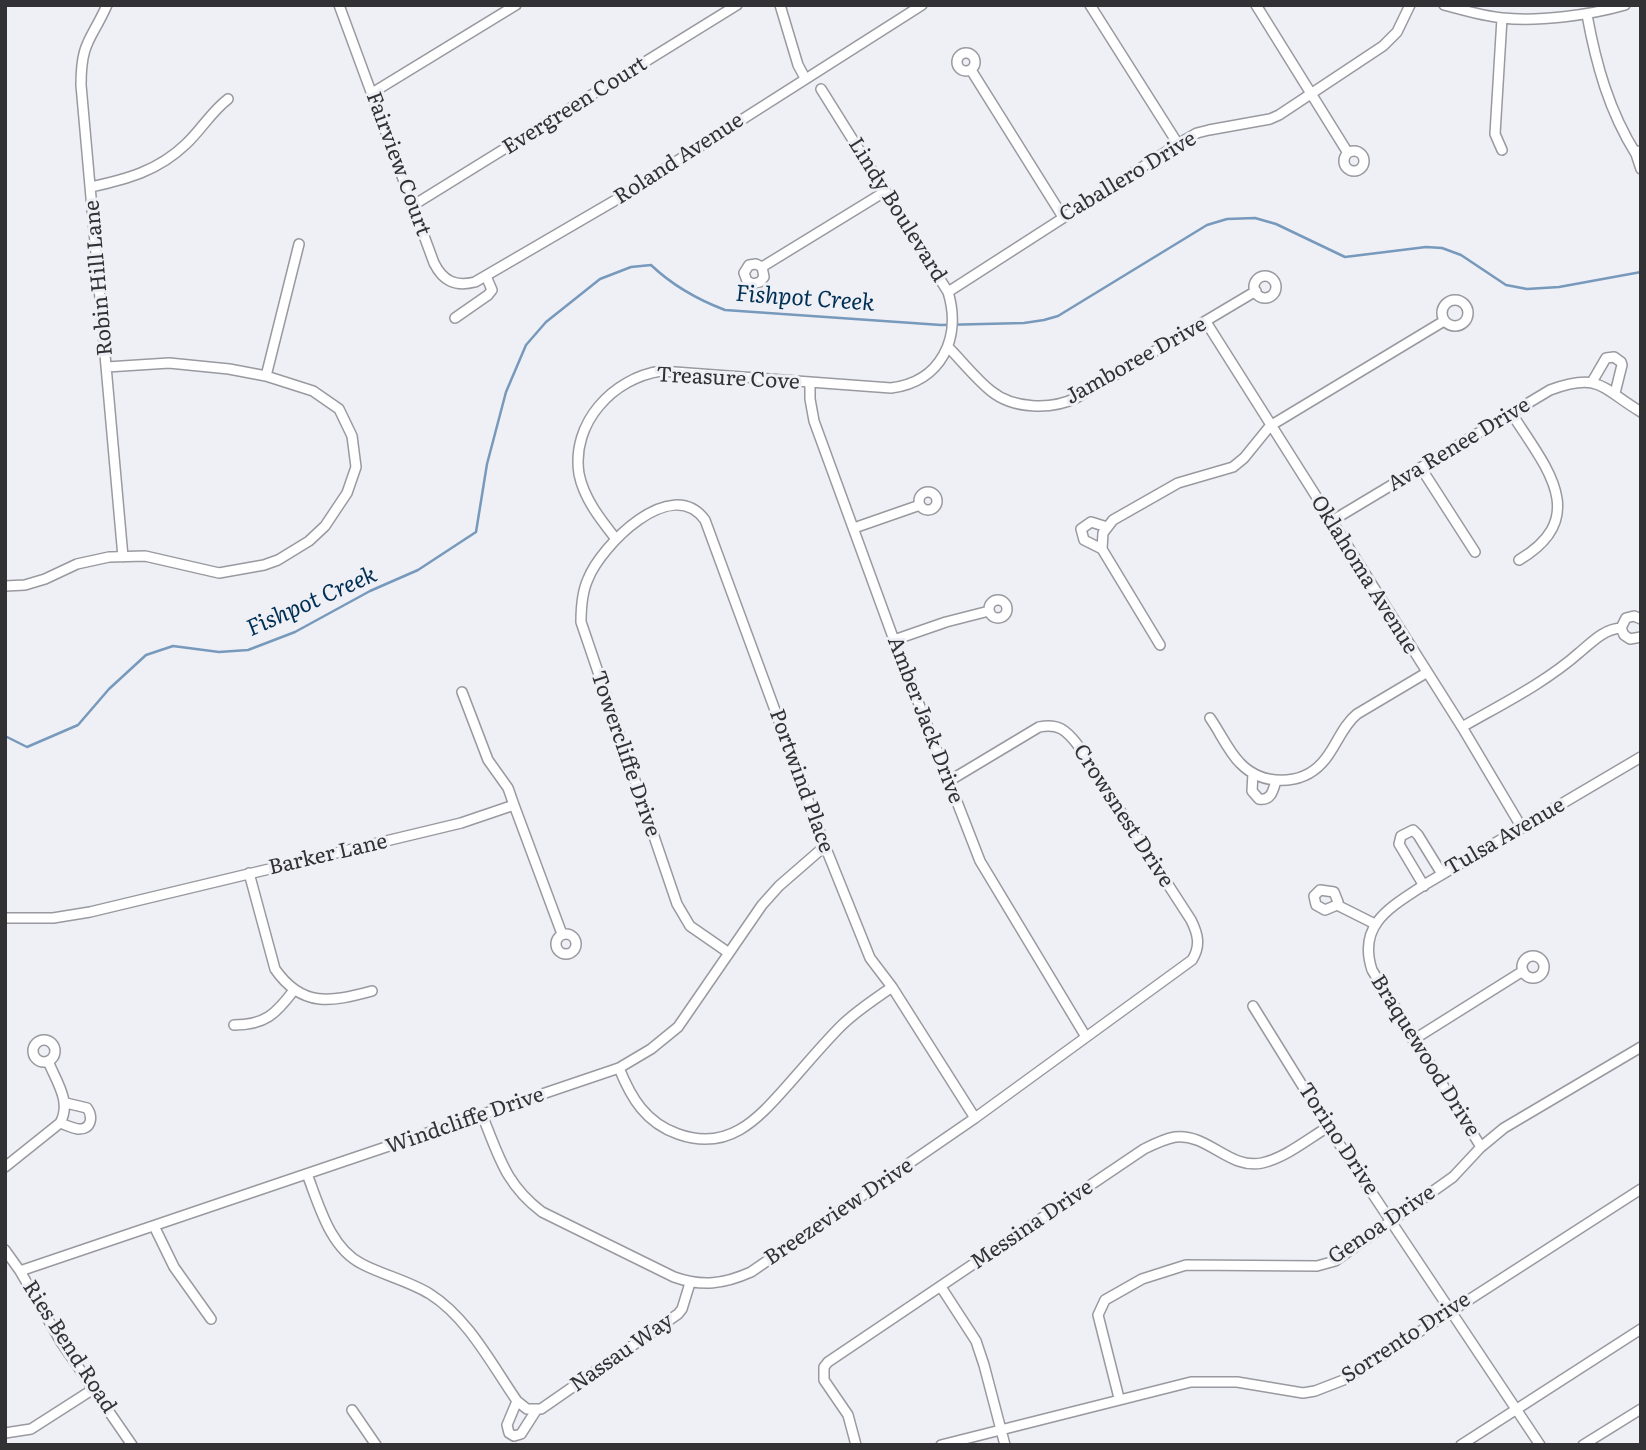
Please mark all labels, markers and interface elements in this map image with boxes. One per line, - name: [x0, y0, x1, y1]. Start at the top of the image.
- street label: Evergreen Court: [498, 52, 652, 160]
- street label: Fairview Court: [360, 89, 436, 239]
- street label: Roland Avenue: [610, 108, 748, 210]
- street label: Caballero Drive: [1055, 126, 1201, 228]
- street label: Lindy Boulevard: [843, 133, 951, 287]
- street label: Robin Hill Lane: [80, 199, 118, 357]
- water label: Fishpot Creek: [735, 280, 875, 318]
- street label: Jamboree Drive: [1061, 312, 1211, 410]
- street label: Treasure Cove: [656, 363, 800, 395]
- street label: Ava Renee Drive: [1383, 393, 1535, 497]
- street label: Oklahoma Avenue: [1305, 491, 1423, 659]
- water label: Fishpot Creek: [243, 561, 381, 643]
- street label: Amber Jack Drive: [882, 633, 968, 807]
- street label: Towercliffe Drive: [585, 668, 665, 840]
- street label: Portwind Place: [763, 706, 839, 856]
- street label: Crowsnest Drive: [1067, 740, 1179, 892]
- street label: Tulsa Avenue: [1441, 793, 1569, 881]
- street label: Barker Lane: [266, 829, 390, 881]
- street label: Braquewood Drive: [1365, 970, 1485, 1142]
- street label: Torino Drive: [1292, 1078, 1384, 1200]
- street label: Windcliffe Drive: [383, 1082, 547, 1160]
- street label: Breezeview Drive: [760, 1153, 918, 1271]
- street label: Messina Drive: [966, 1175, 1098, 1275]
- street label: Genoa Drive: [1324, 1180, 1440, 1270]
- street label: Ries Bend Road: [17, 1276, 121, 1418]
- street label: Sorrento Drive: [1337, 1287, 1475, 1389]
- street label: Nassau Way: [566, 1308, 678, 1398]

